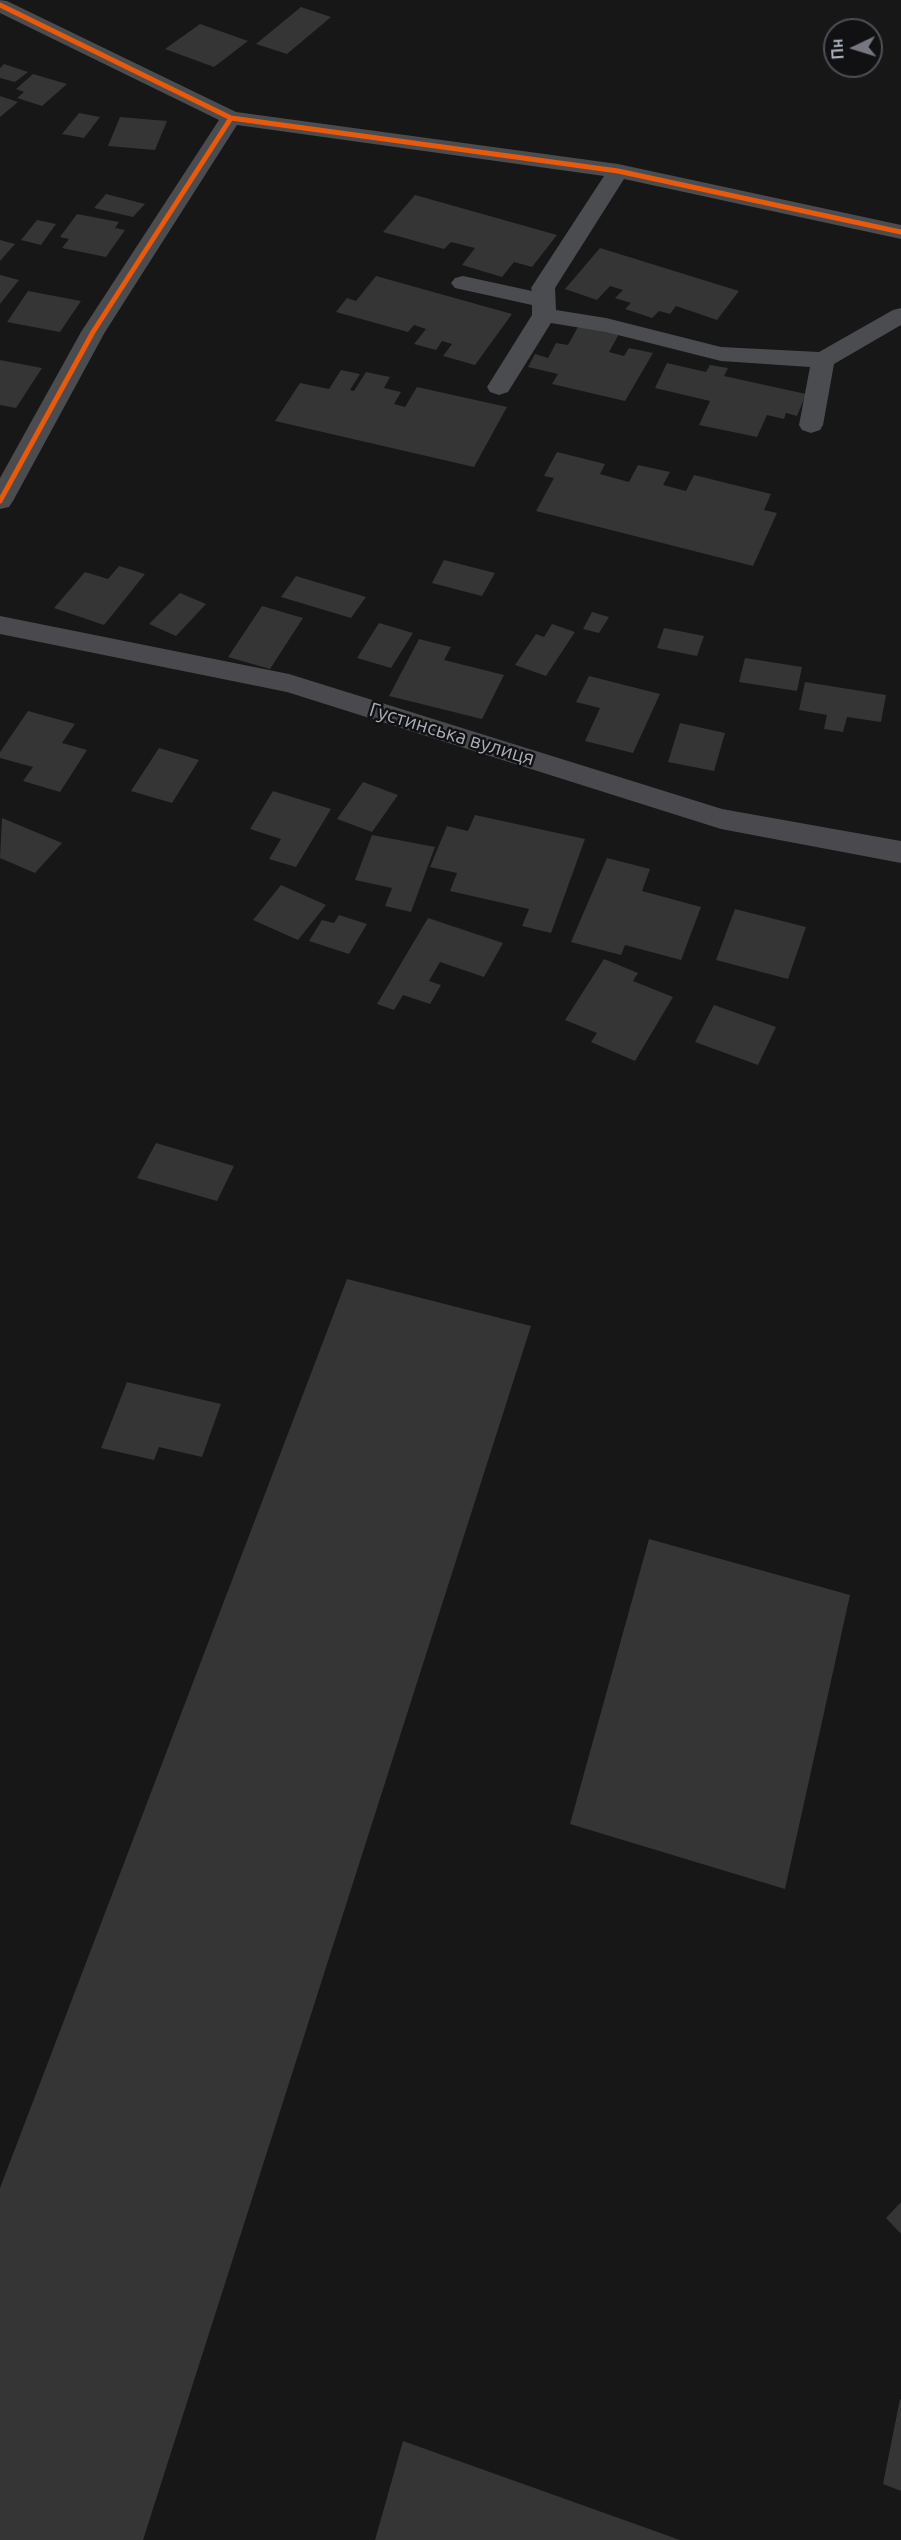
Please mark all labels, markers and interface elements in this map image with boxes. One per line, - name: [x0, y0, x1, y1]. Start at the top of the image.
- north arrow: [823, 18, 883, 78]
- text: Пн: [827, 38, 847, 60]
- street label: Густинська вулиця: [366, 697, 538, 771]

